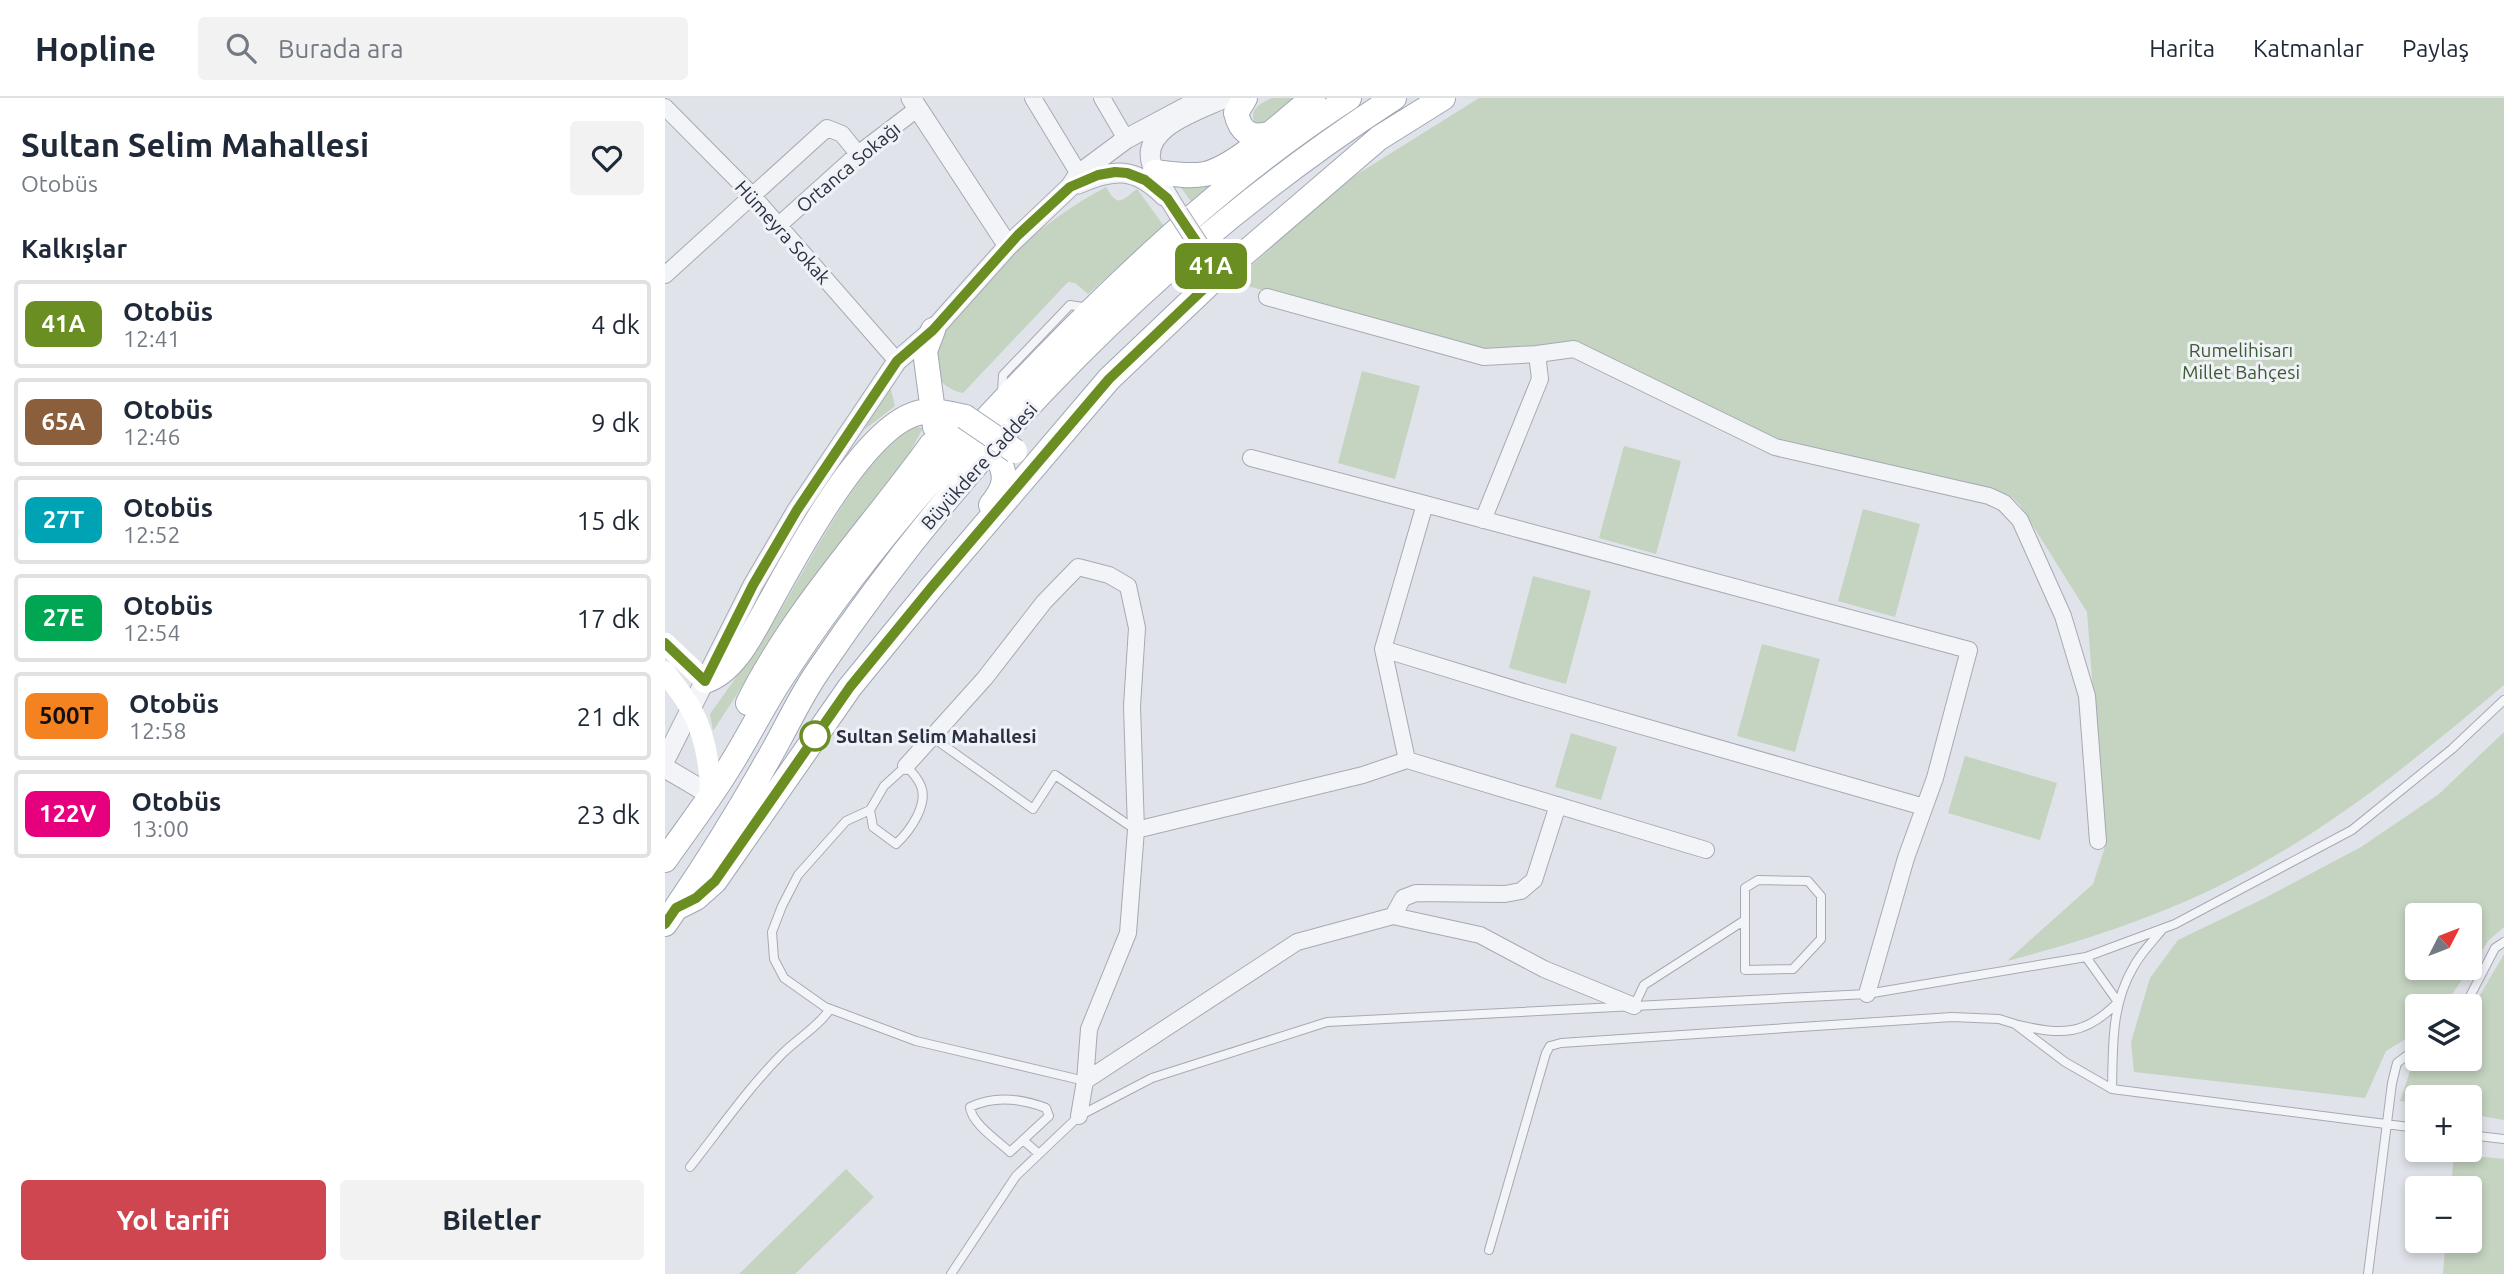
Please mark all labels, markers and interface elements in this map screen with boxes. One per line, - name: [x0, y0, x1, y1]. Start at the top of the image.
- search box: [198, 17, 688, 80]
- icon: search: [222, 29, 260, 67]
- text: Hopline: [35, 30, 156, 67]
- text: Burada ara: [278, 34, 404, 63]
- text: Harita: [2149, 35, 2215, 62]
- text: Katmanlar: [2253, 35, 2364, 62]
- text: Paylaş: [2402, 35, 2469, 62]
- street label: Ortanca Sokağı: [792, 117, 904, 217]
- button: heart: [570, 121, 644, 195]
- text: Sultan Selim Mahallesi: [21, 126, 369, 163]
- text: Otobüs: [21, 171, 98, 196]
- street label: Hümeyra Sokak: [731, 176, 835, 288]
- text: Kalkışlar: [21, 234, 127, 263]
- line badge: 41A: [1171, 243, 1251, 289]
- text: 41A: [1189, 252, 1233, 279]
- text: Otobüs: [123, 297, 213, 326]
- text: 41A: [42, 310, 85, 337]
- text: 4 dk: [591, 310, 640, 339]
- text: 12:41: [123, 326, 181, 351]
- park label: Rumelihisarı Millet Bahçesi: [2182, 339, 2300, 383]
- text: Otobüs: [123, 395, 213, 424]
- street label: Büyükdere Caddesi: [916, 398, 1042, 534]
- text: 65A: [42, 408, 85, 435]
- text: 9 dk: [591, 408, 640, 437]
- text: 12:46: [123, 424, 181, 449]
- text: Otobüs: [123, 493, 213, 522]
- text: 27T: [43, 506, 84, 533]
- text: 15 dk: [576, 506, 640, 535]
- text: 12:52: [123, 522, 181, 547]
- text: Otobüs: [123, 591, 213, 620]
- text: 27E: [43, 604, 84, 631]
- text: 17 dk: [576, 604, 640, 633]
- text: 12:54: [123, 620, 181, 645]
- text: Otobüs: [129, 689, 219, 718]
- text: 500T: [39, 702, 94, 729]
- text: 21 dk: [576, 702, 640, 731]
- text: 12:58: [129, 718, 187, 743]
- marker: Sultan Selim Mahallesi: [800, 721, 830, 751]
- place label: Sultan Selim Mahallesi: [836, 725, 1037, 747]
- text: Otobüs: [131, 787, 221, 816]
- text: 122V: [39, 800, 96, 827]
- text: 23 dk: [576, 800, 640, 829]
- text: 13:00: [131, 816, 189, 841]
- north arrow: [2405, 903, 2481, 980]
- map controls: [2405, 903, 2482, 1253]
- button: layers: [2405, 994, 2482, 1071]
- button: +: [2405, 1085, 2482, 1162]
- button: −: [2405, 1176, 2482, 1253]
- button: Yol tarifi: [21, 1180, 326, 1260]
- button: Biletler: [340, 1180, 644, 1260]

